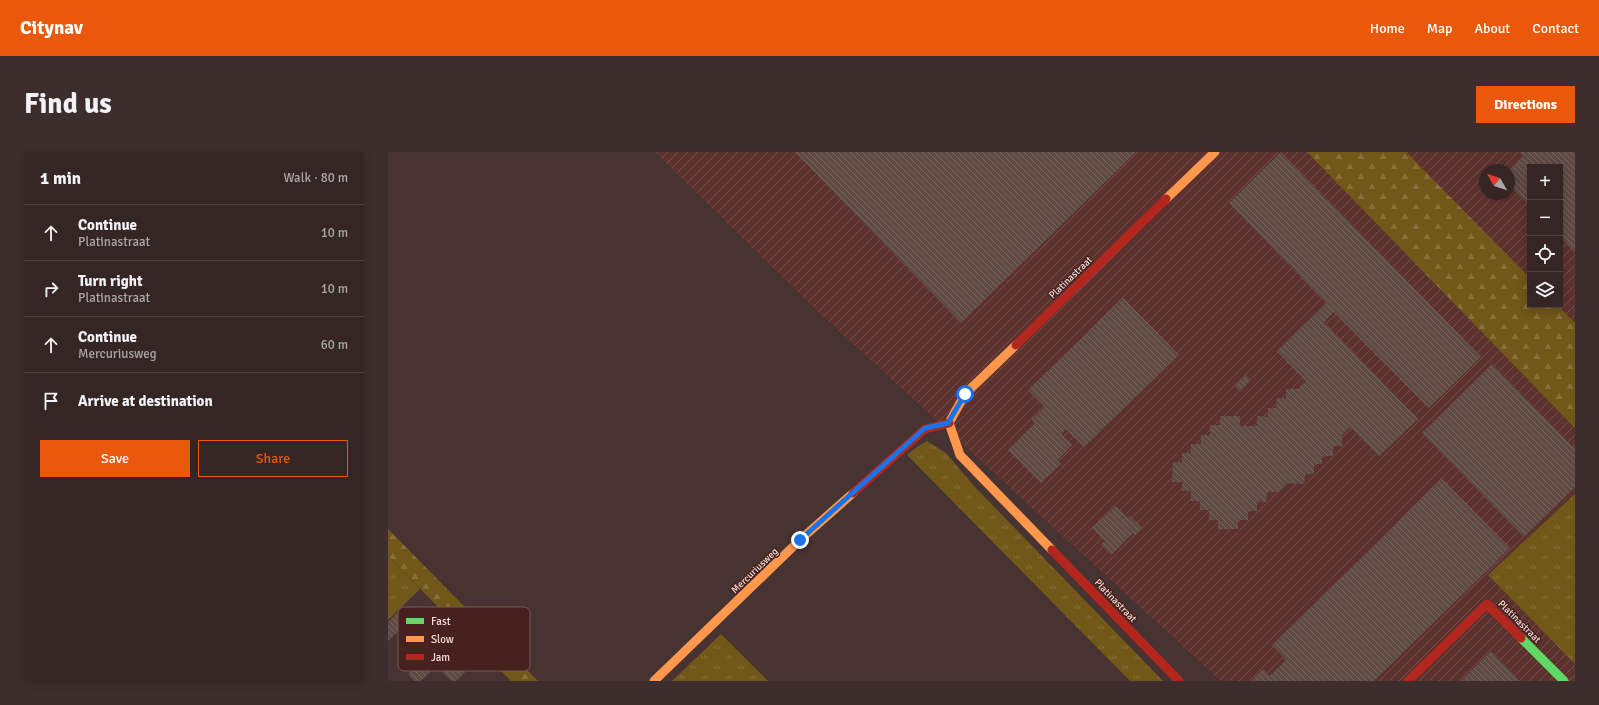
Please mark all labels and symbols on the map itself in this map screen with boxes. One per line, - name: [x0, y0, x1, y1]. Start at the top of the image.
- north arrow: [1479, 164, 1515, 200]
- street label: Platinastraat: [1047, 254, 1095, 301]
- route start: [956, 385, 974, 403]
- route end: [791, 531, 809, 549]
- street label: Mercuriusweg: [729, 545, 781, 596]
- street label: Platinastraat: [1092, 577, 1139, 625]
- street label: Platinastraat: [1495, 598, 1543, 646]
- legend: [398, 607, 530, 671]
- text: Fast: [431, 615, 451, 628]
- text: Slow: [431, 633, 454, 646]
- text: Jam: [431, 651, 450, 664]

